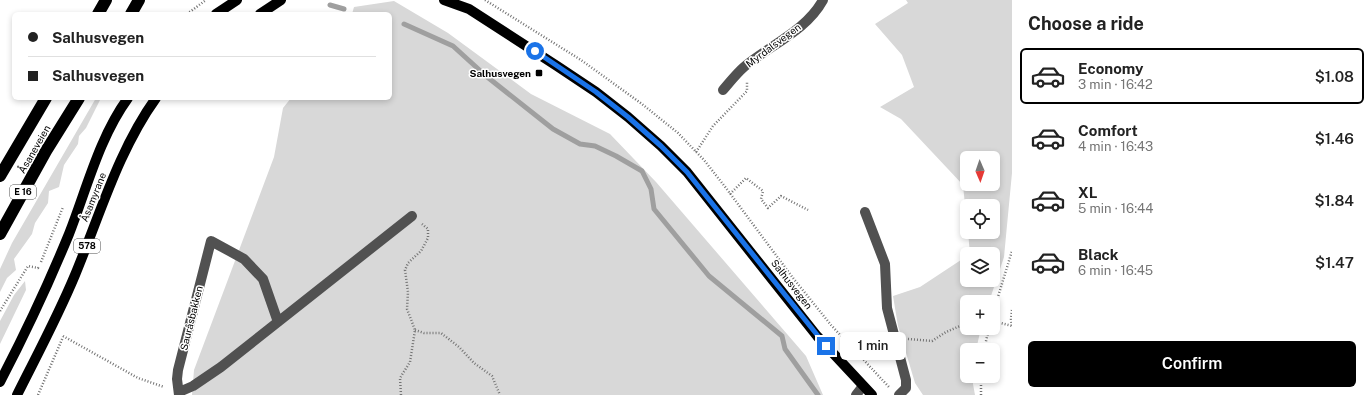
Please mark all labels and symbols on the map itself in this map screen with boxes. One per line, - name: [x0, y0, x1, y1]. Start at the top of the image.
- street label: Myrdalsvegen: [743, 20, 803, 70]
- route start: [526, 42, 544, 60]
- place label: Salhusvegen: [470, 67, 531, 79]
- marker: Salhusvegen: [534, 68, 544, 78]
- street label: Åsaneveien: [15, 123, 53, 175]
- north arrow: [960, 151, 1000, 191]
- street label: Åsamyrane: [78, 170, 108, 223]
- road number: E 16: [10, 185, 36, 199]
- road number: 578: [74, 239, 100, 253]
- street label: Salhusvegen: [769, 257, 815, 311]
- street label: Sauråsbakken: [177, 284, 205, 352]
- callout: 1 min: [840, 332, 906, 360]
- route end: [817, 337, 835, 355]

